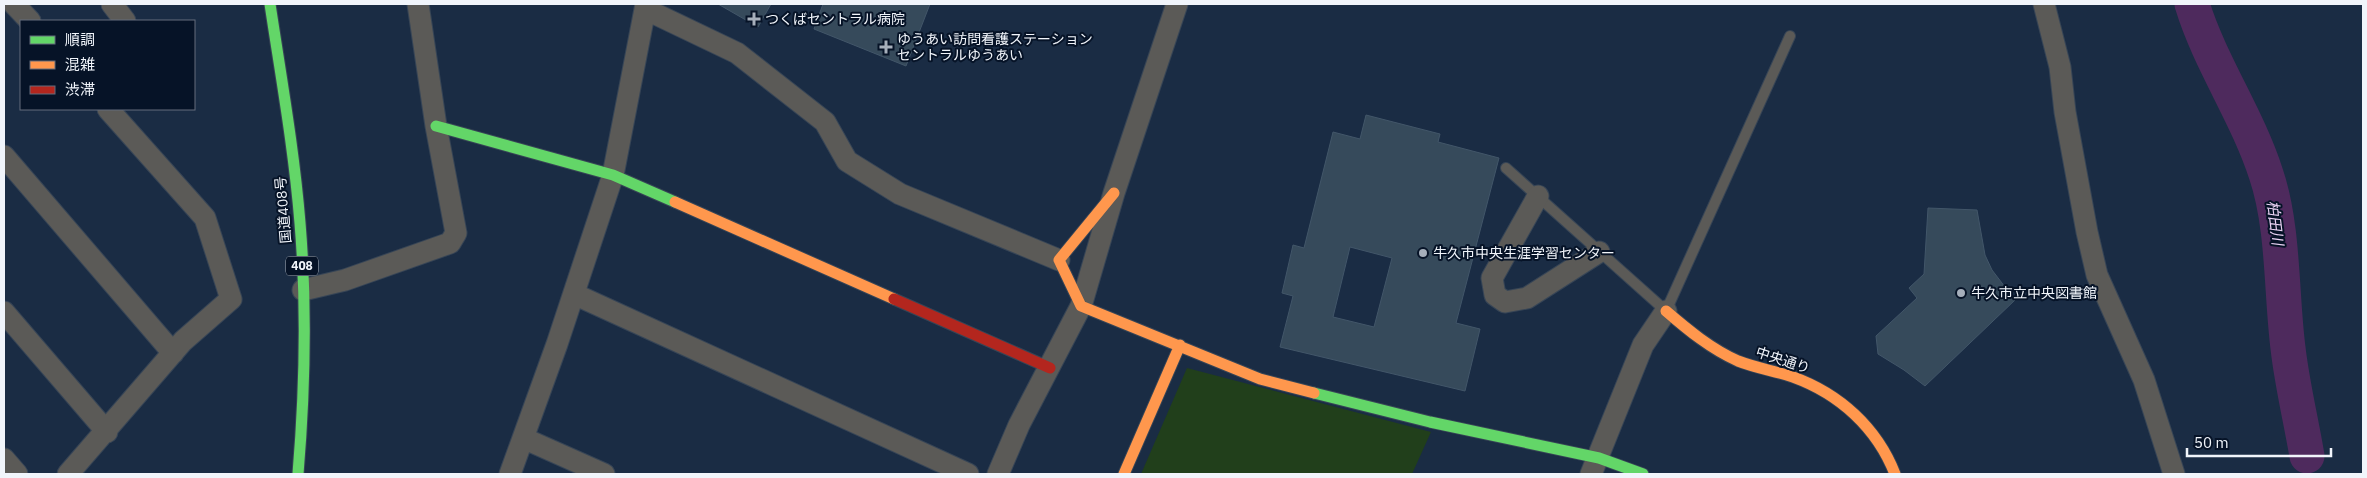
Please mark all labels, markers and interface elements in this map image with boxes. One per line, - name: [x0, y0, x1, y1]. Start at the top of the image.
- place label: つくばセントラル病院: [765, 10, 905, 28]
- marker: つくばセントラル病院: [747, 12, 761, 26]
- legend: [20, 20, 195, 110]
- text: 順調: [65, 30, 95, 49]
- place label: ゆうあい訪問看護ステーション セントラルゆうあい: [897, 30, 1093, 64]
- marker: ゆうあい訪問看護ステーション セントラルゆうあい: [879, 40, 893, 54]
- text: 混雑: [65, 55, 95, 74]
- text: 渋滞: [65, 80, 95, 99]
- street label: 国道408号: [271, 176, 295, 244]
- water label: 柏田川: [2263, 199, 2288, 248]
- place label: 牛久市中央生涯学習センター: [1433, 244, 1615, 262]
- marker: 牛久市中央生涯学習センター: [1417, 247, 1429, 259]
- road number: 408: [286, 256, 318, 276]
- place label: 牛久市立中央図書館: [1971, 284, 2097, 302]
- marker: 牛久市立中央図書館: [1955, 287, 1967, 299]
- street label: 中央通り: [1754, 343, 1812, 377]
- scale bar: [2187, 426, 2331, 458]
- text: 50 m: [2194, 433, 2229, 452]

